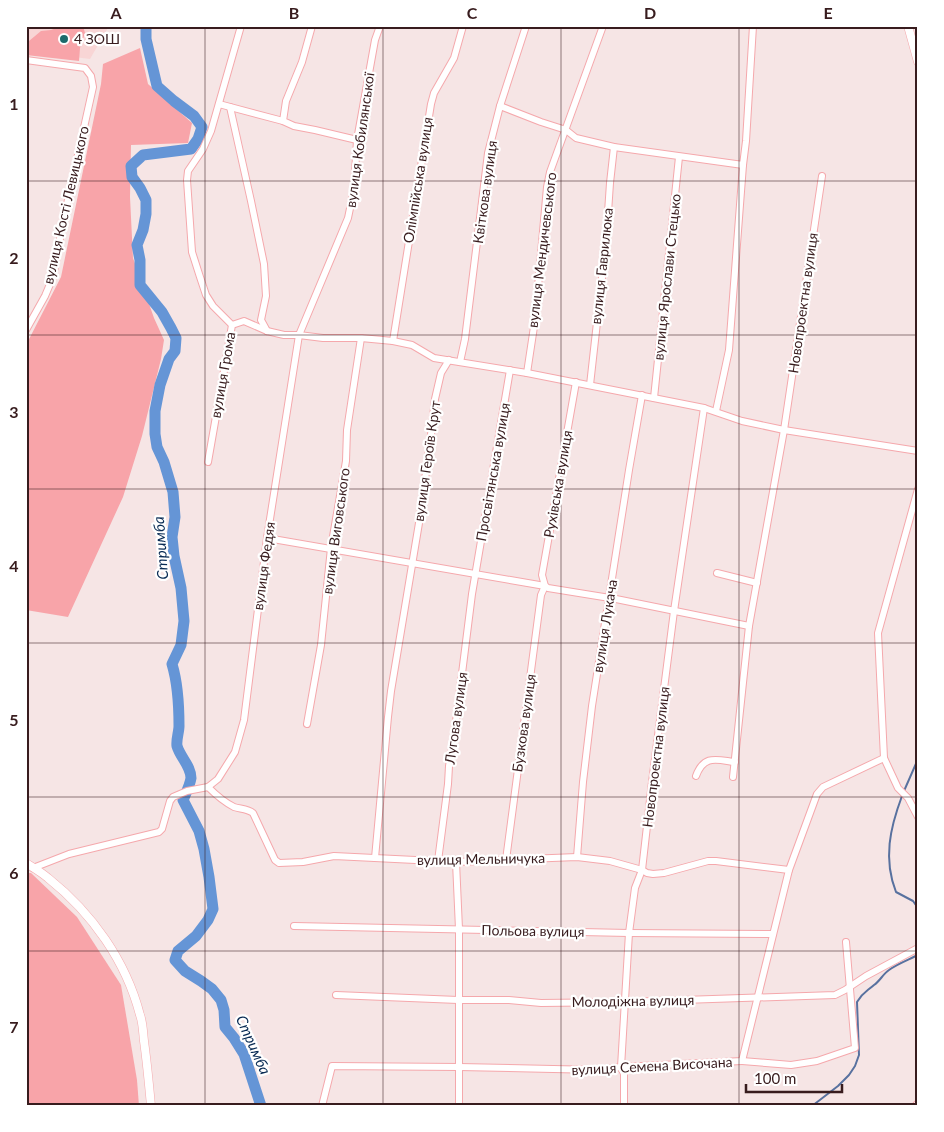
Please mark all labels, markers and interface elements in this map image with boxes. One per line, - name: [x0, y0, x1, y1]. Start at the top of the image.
- text: A: [109, 3, 122, 22]
- text: B: [289, 3, 299, 22]
- text: C: [467, 3, 478, 22]
- text: D: [644, 3, 656, 22]
- text: E: [823, 3, 833, 22]
- place label: 4 ЗОШ: [74, 30, 120, 47]
- marker: 4 ЗОШ: [58, 33, 70, 45]
- street label: вулиця Кобилянської: [342, 71, 377, 209]
- text: 1: [9, 94, 19, 113]
- street label: Олімпійська вулиця: [399, 116, 436, 244]
- street label: вулиця Кості Левицького: [39, 124, 92, 286]
- street label: Квіткова вулиця: [469, 139, 500, 245]
- street label: вулиця Мендичевського: [524, 171, 559, 329]
- street label: вулиця Ярослави Стецько: [649, 193, 684, 361]
- street label: вулиця Гаврилюка: [587, 207, 616, 325]
- street label: Новопроектна вулиця: [784, 231, 821, 374]
- text: 2: [9, 248, 19, 267]
- street label: вулиця Грома: [207, 331, 238, 419]
- street label: вулиця Героїв Крут: [410, 399, 443, 522]
- street label: Просвітянська вулиця: [472, 401, 513, 543]
- text: 3: [9, 402, 19, 421]
- street label: Рухівська вулиця: [540, 429, 575, 539]
- street label: вулиця Виговського: [318, 467, 353, 595]
- water label: Стримба: [149, 516, 171, 580]
- street label: вулиця Федяя: [249, 521, 278, 611]
- text: 4: [9, 556, 19, 575]
- street label: вулиця Лукача: [589, 578, 620, 674]
- street label: Лугова вулиця: [440, 671, 470, 766]
- street label: Бузкова вулиця: [508, 673, 539, 773]
- street label: Новопроектна вулиця: [638, 685, 673, 828]
- text: 5: [9, 710, 19, 729]
- street label: вулиця Мельничука: [417, 849, 545, 868]
- text: 6: [9, 863, 19, 882]
- street label: Польова вулиця: [481, 921, 585, 940]
- street label: Молодіжна вулиця: [571, 991, 695, 1010]
- water label: Стримба: [233, 1012, 275, 1077]
- text: 7: [9, 1017, 19, 1036]
- street label: вулиця Семена Височана: [571, 1053, 733, 1078]
- scale bar: [746, 1062, 843, 1094]
- text: 100 m: [754, 1069, 796, 1087]

